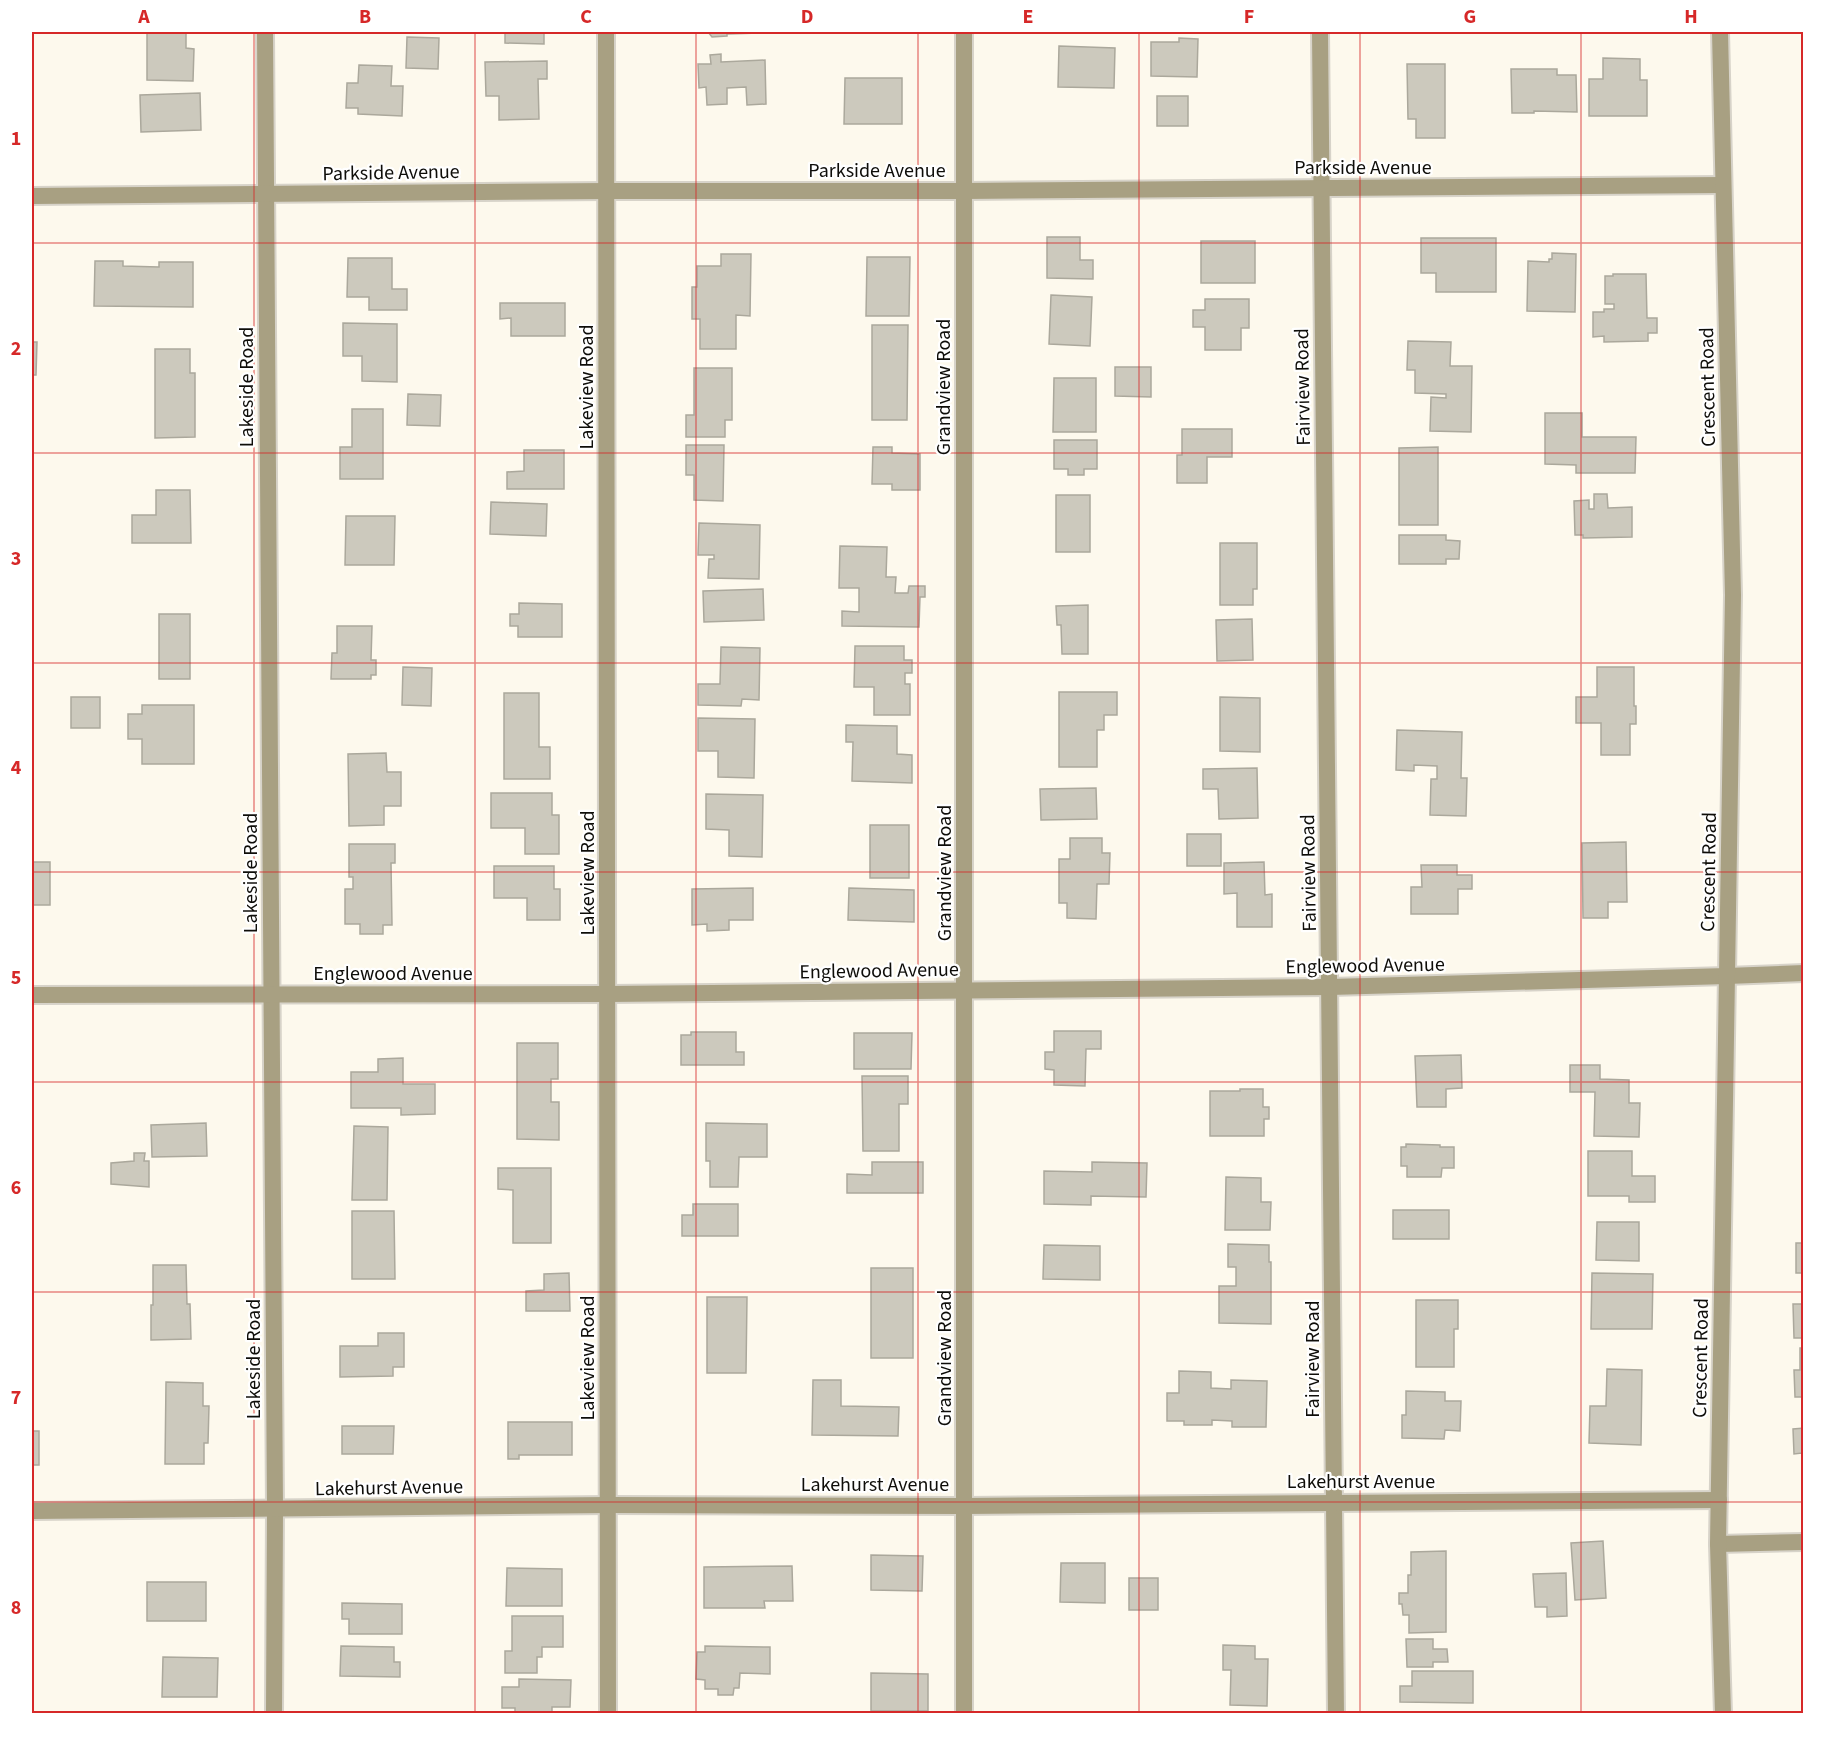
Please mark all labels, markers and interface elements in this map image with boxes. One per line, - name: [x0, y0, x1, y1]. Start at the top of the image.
- text: A: [137, 3, 150, 31]
- text: B: [359, 3, 371, 31]
- text: C: [580, 3, 592, 31]
- text: D: [801, 3, 813, 31]
- text: E: [1023, 3, 1033, 31]
- text: F: [1244, 3, 1254, 31]
- text: G: [1464, 3, 1476, 31]
- text: H: [1684, 3, 1698, 31]
- text: 1: [11, 125, 21, 153]
- street label: Parkside Avenue: [1294, 154, 1432, 182]
- street label: Parkside Avenue: [808, 157, 946, 185]
- street label: Parkside Avenue: [322, 158, 460, 188]
- street label: Grandview Road: [930, 319, 958, 455]
- street label: Lakeview Road: [573, 325, 601, 449]
- street label: Lakeside Road: [233, 327, 261, 447]
- street label: Crescent Road: [1693, 327, 1723, 447]
- street label: Fairview Road: [1288, 328, 1318, 446]
- text: 2: [11, 335, 21, 363]
- text: 3: [11, 545, 21, 573]
- text: 4: [11, 754, 22, 782]
- street label: Grandview Road: [931, 805, 959, 941]
- street label: Lakeview Road: [574, 811, 602, 935]
- street label: Crescent Road: [1694, 812, 1724, 932]
- street label: Lakeside Road: [237, 813, 265, 933]
- street label: Fairview Road: [1294, 814, 1324, 932]
- street label: Englewood Avenue: [1285, 951, 1445, 981]
- street label: Englewood Avenue: [799, 956, 959, 986]
- street label: Englewood Avenue: [313, 960, 473, 988]
- text: 5: [11, 964, 21, 992]
- text: 6: [11, 1174, 21, 1202]
- street label: Grandview Road: [931, 1290, 959, 1426]
- street label: Lakeview Road: [574, 1296, 602, 1420]
- street label: Crescent Road: [1686, 1298, 1716, 1418]
- street label: Lakeside Road: [240, 1299, 268, 1419]
- street label: Fairview Road: [1299, 1300, 1327, 1418]
- text: 7: [11, 1384, 21, 1412]
- street label: Lakehurst Avenue: [1287, 1468, 1435, 1496]
- street label: Lakehurst Avenue: [801, 1471, 949, 1499]
- street label: Lakehurst Avenue: [315, 1473, 463, 1503]
- text: 8: [11, 1594, 21, 1622]

